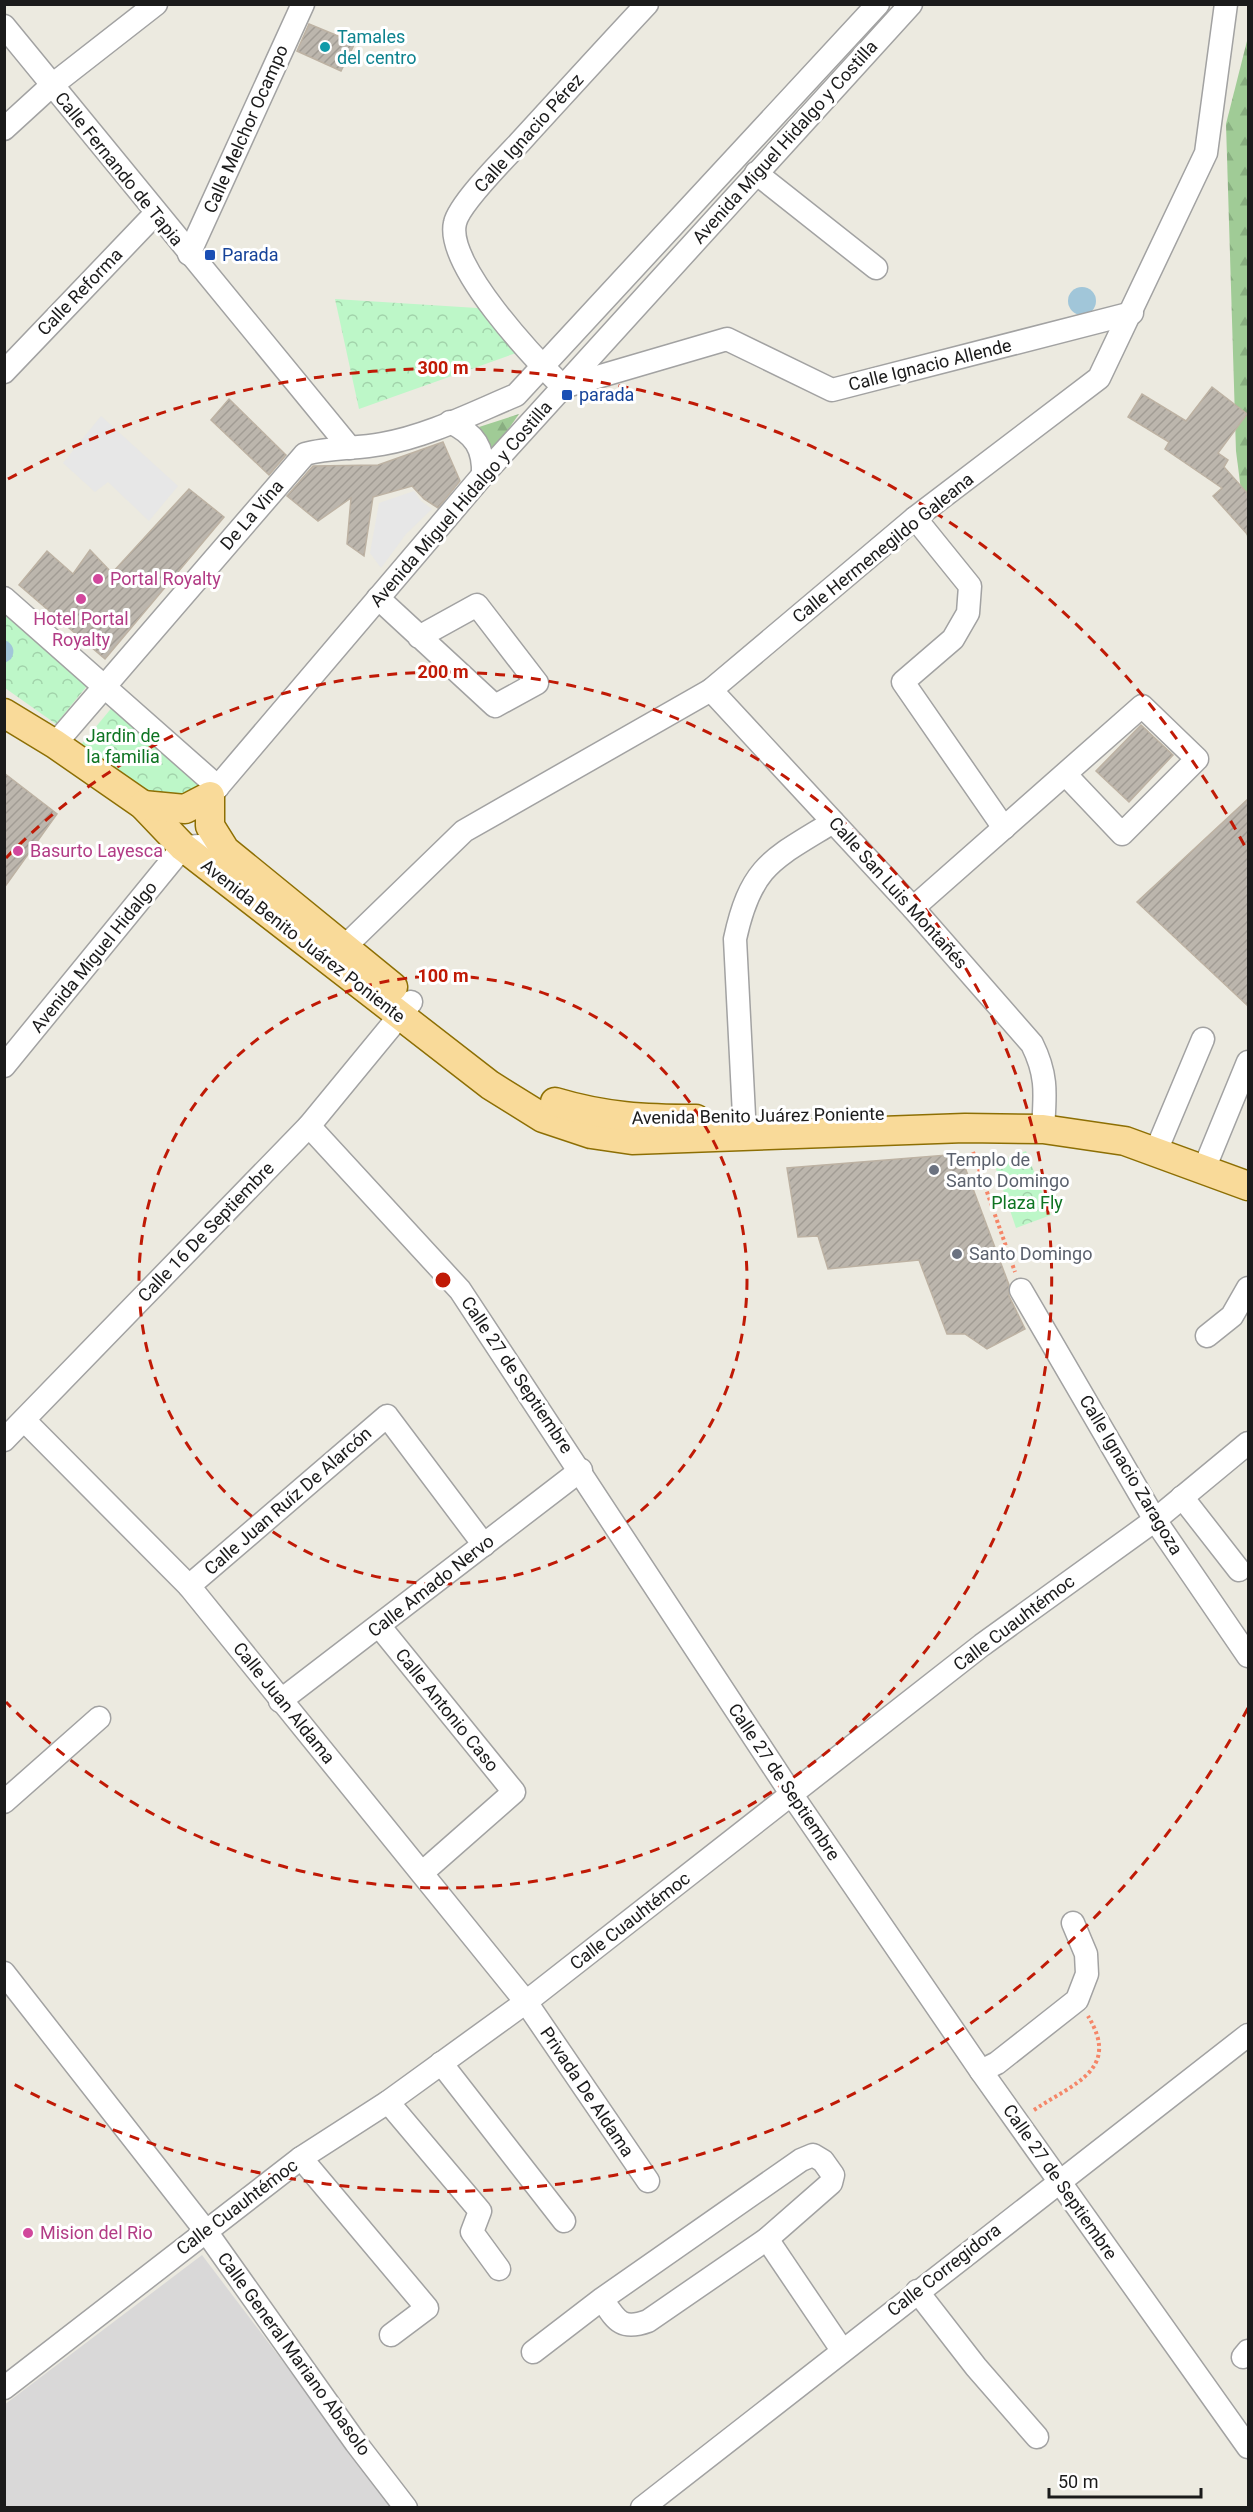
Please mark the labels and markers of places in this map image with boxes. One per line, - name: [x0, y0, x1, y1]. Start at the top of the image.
- place label: Tamales del centro: [337, 26, 417, 68]
- marker: Tamales del centro: [318, 40, 332, 54]
- place label: Parada: [222, 244, 279, 265]
- marker: Parada: [203, 248, 217, 262]
- place label: parada: [579, 384, 634, 405]
- marker: parada: [560, 388, 574, 402]
- place label: Portal Royalty: [110, 568, 221, 589]
- marker: Portal Royalty: [91, 572, 105, 586]
- marker: Hotel Portal Royalty: [74, 592, 88, 606]
- place label: Hotel Portal Royalty: [33, 608, 129, 650]
- place label: Basurto Layesca: [30, 840, 163, 861]
- marker: Basurto Layesca: [11, 844, 25, 858]
- place label: Templo de Santo Domingo: [946, 1149, 1069, 1191]
- marker: Templo de Santo Domingo: [927, 1163, 941, 1177]
- place label: Santo Domingo: [969, 1243, 1092, 1264]
- marker: Santo Domingo: [950, 1247, 964, 1261]
- centre of rings: [433, 1270, 453, 1290]
- place label: Mision del Rio: [40, 2222, 153, 2243]
- marker: Mision del Rio: [21, 2226, 35, 2240]

